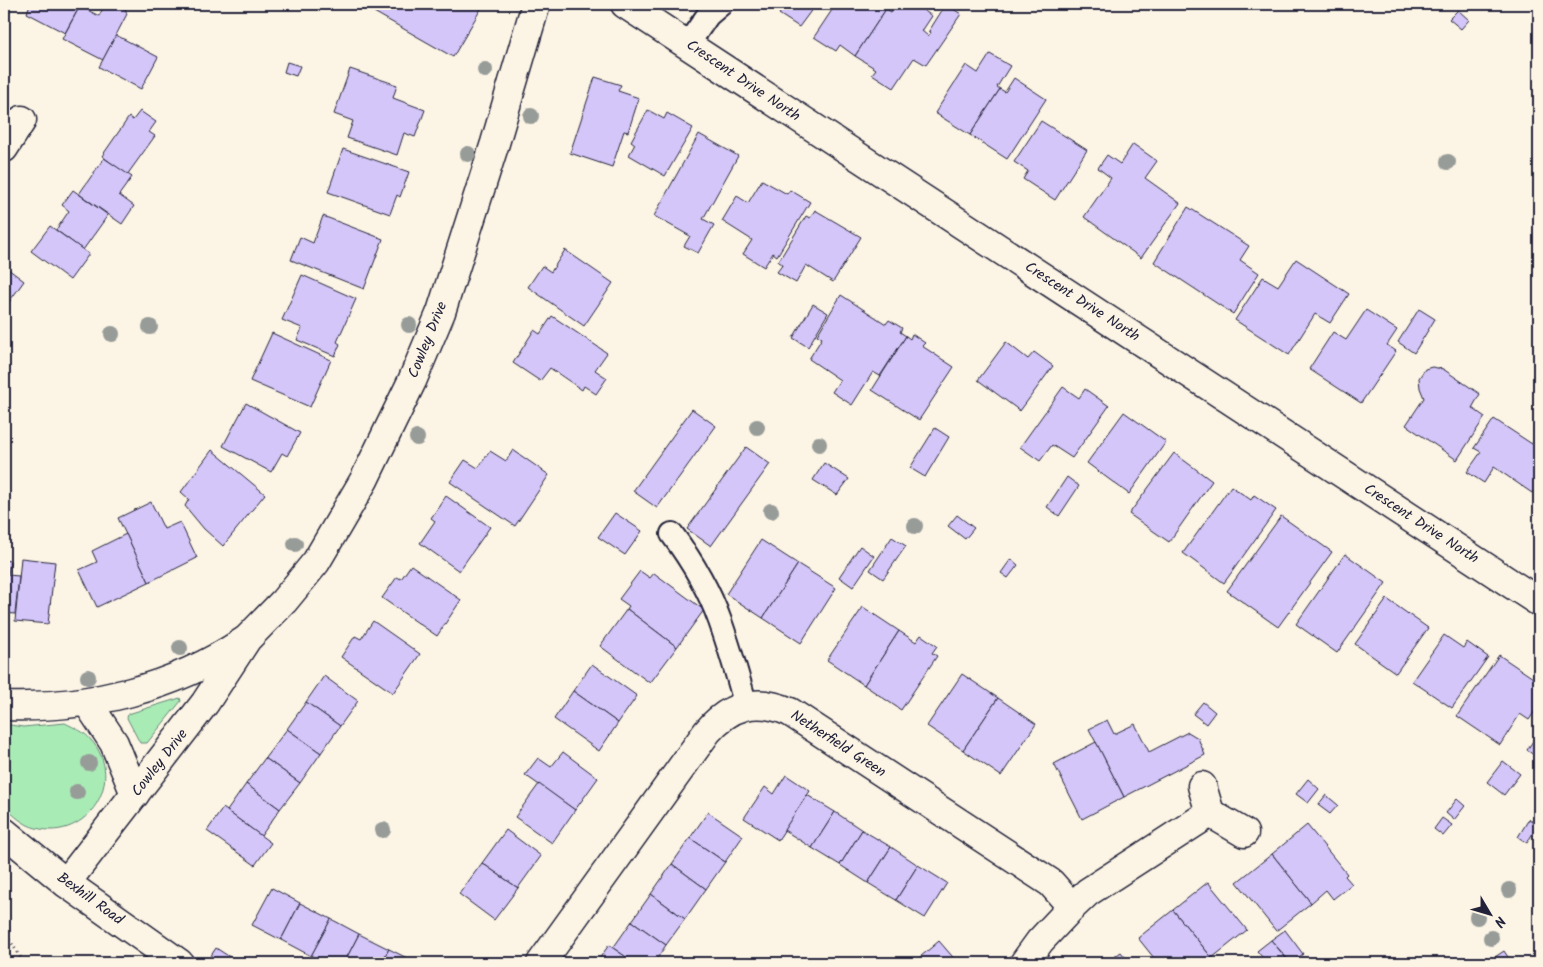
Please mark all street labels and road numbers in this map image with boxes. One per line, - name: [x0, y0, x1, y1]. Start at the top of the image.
- street label: Crescent Drive North: [681, 34, 805, 128]
- street label: Crescent Drive North: [1020, 256, 1144, 348]
- street label: Cowley Drive: [402, 298, 454, 382]
- street label: Crescent Drive North: [1359, 478, 1483, 570]
- street label: Netherfield Green: [785, 704, 891, 784]
- street label: Cowley Drive: [126, 724, 194, 802]
- street label: Bexhill Road: [51, 866, 129, 932]

